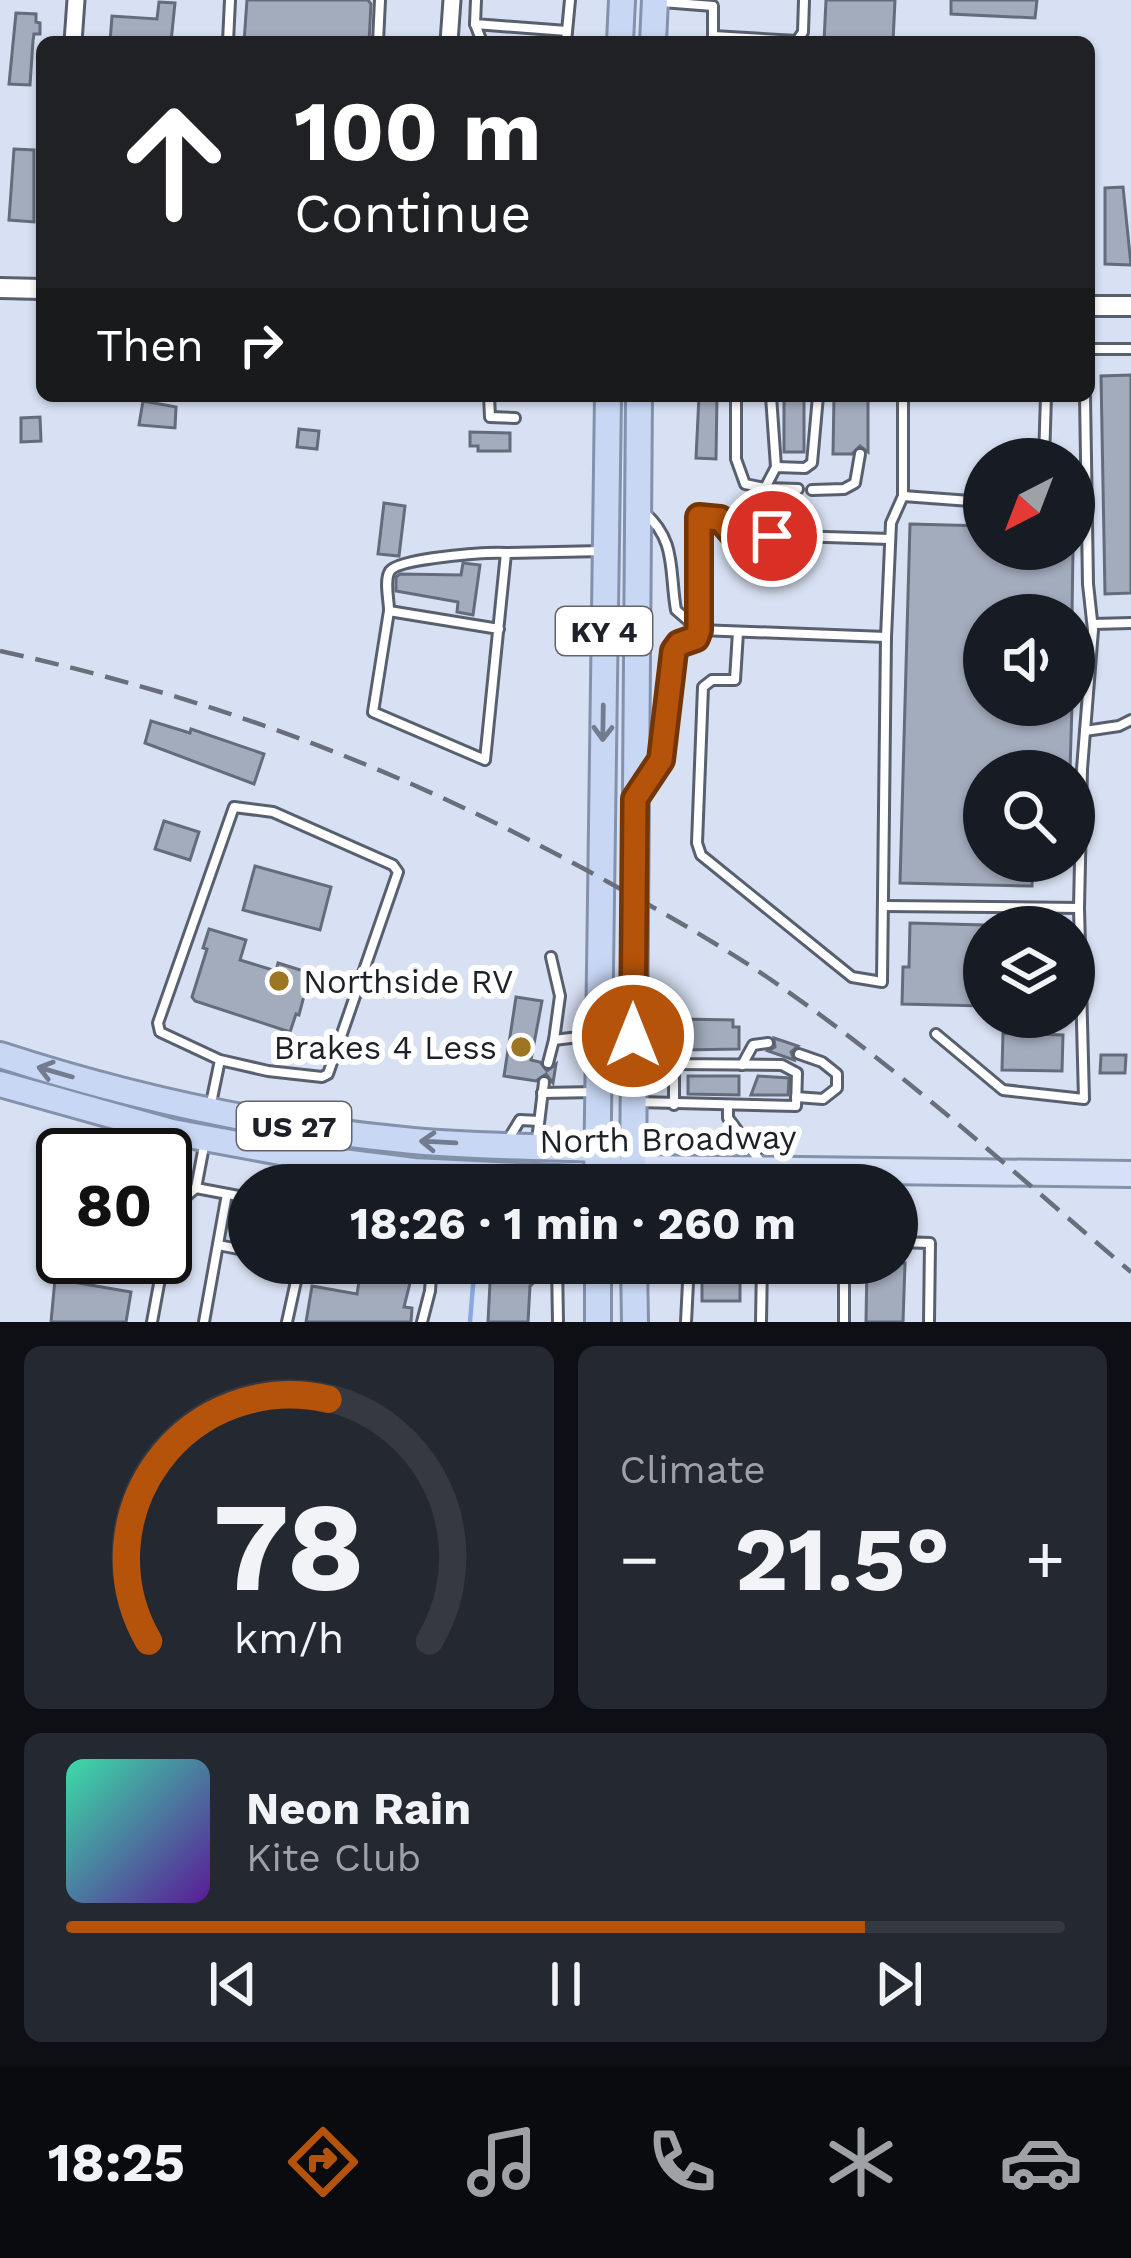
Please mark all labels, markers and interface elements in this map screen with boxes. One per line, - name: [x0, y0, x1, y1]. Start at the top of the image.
- text: 100 m: [294, 82, 541, 180]
- icon: ahead: [96, 84, 252, 240]
- text: Continue: [294, 182, 531, 245]
- icon: right: [228, 312, 294, 378]
- text: Then: [96, 319, 204, 372]
- north arrow: [963, 438, 1095, 570]
- map controls: [963, 438, 1095, 1038]
- pin: [721, 485, 823, 587]
- icon: arrive: [739, 503, 805, 569]
- button: sound: [963, 594, 1095, 726]
- road number: KY 4: [556, 607, 652, 655]
- one-way arrow: [592, 703, 614, 742]
- button: search: [963, 750, 1095, 882]
- button: layers: [963, 906, 1095, 1038]
- place label: Northside RV: [303, 962, 514, 1001]
- marker: Northside RV: [266, 968, 292, 994]
- position arrow: [570, 973, 696, 1099]
- place label: Brakes 4 Less: [273, 1028, 497, 1067]
- marker: Brakes 4 Less: [508, 1034, 534, 1060]
- one-way arrow: [37, 1060, 75, 1082]
- road number: US 27: [237, 1102, 351, 1150]
- street label: North Broadway: [539, 1117, 797, 1161]
- speed limit sign: 80: [36, 1128, 192, 1284]
- one-way arrow: [419, 1130, 458, 1153]
- text: 18:26 · 1 min · 260 m: [350, 1197, 796, 1250]
- text: Climate: [620, 1447, 766, 1492]
- text: 78: [213, 1474, 365, 1620]
- text: 21.5°: [734, 1506, 950, 1612]
- text: −: [620, 1521, 659, 1598]
- text: +: [1025, 1521, 1065, 1598]
- text: km/h: [233, 1612, 344, 1662]
- text: Neon Rain: [246, 1782, 471, 1835]
- text: Kite Club: [246, 1835, 421, 1880]
- icon: previous: [200, 1951, 266, 2017]
- icon: pause: [533, 1951, 599, 2017]
- icon: next: [866, 1951, 932, 2017]
- icon: directions: [281, 2120, 365, 2204]
- icon: music: [460, 2120, 544, 2204]
- icon: phone: [640, 2120, 724, 2204]
- icon: climate: [819, 2120, 903, 2204]
- icon: car: [999, 2120, 1083, 2204]
- text: 18:25: [48, 2131, 185, 2194]

